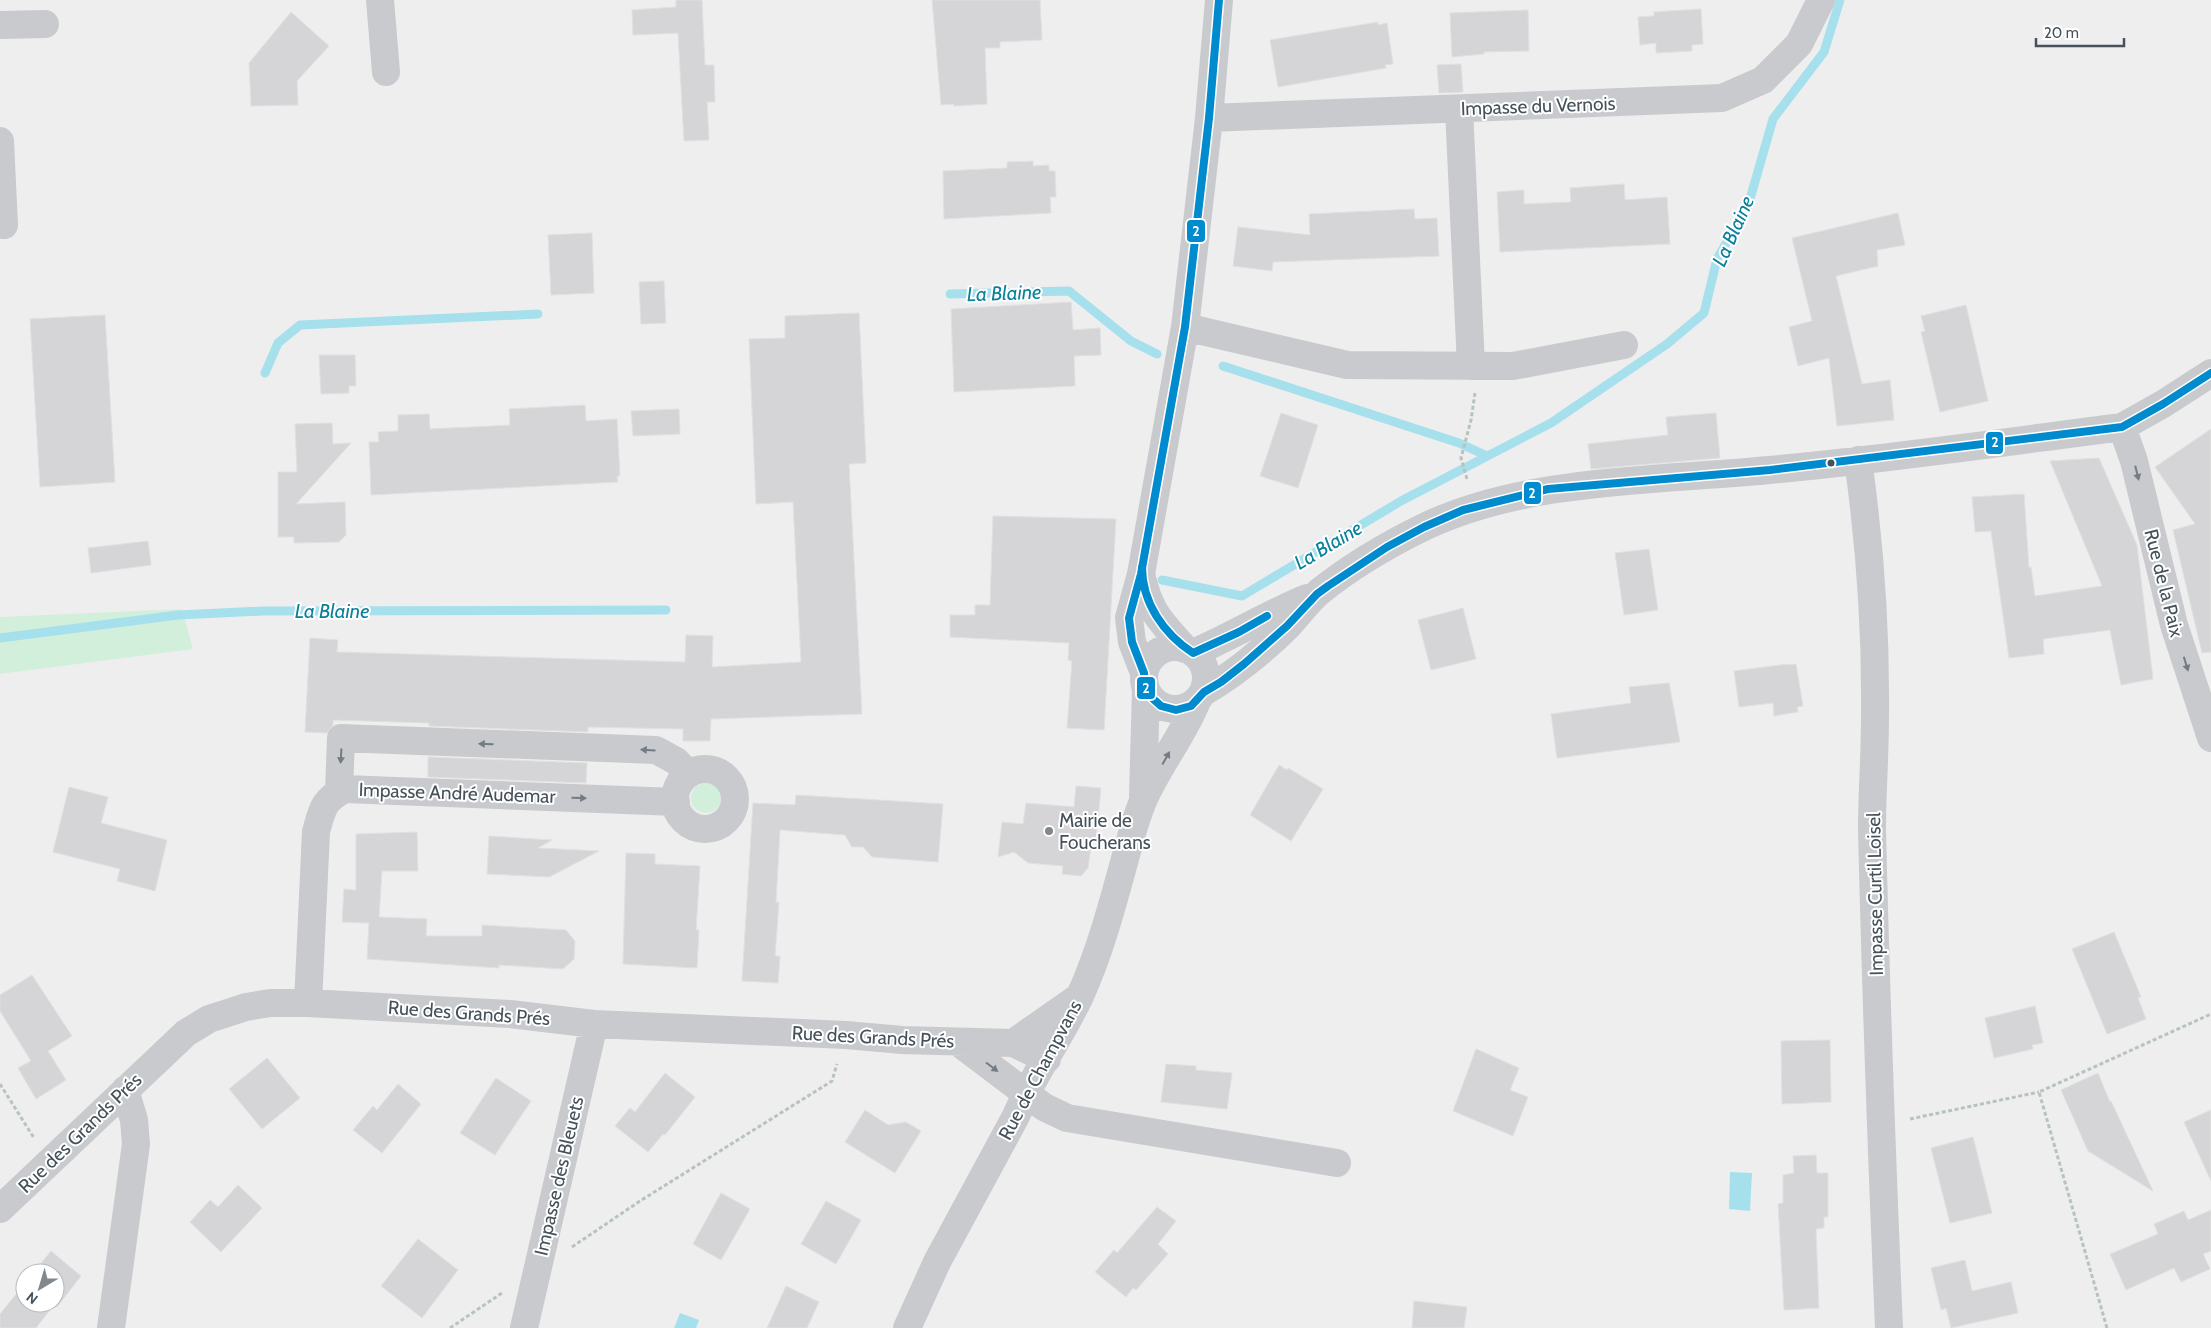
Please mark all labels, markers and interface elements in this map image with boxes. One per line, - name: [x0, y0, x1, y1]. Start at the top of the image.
- scale bar: [2036, 15, 2124, 47]
- text: 20 m: [2044, 24, 2079, 42]
- street label: Impasse du Vernois: [1460, 92, 1616, 120]
- water label: La Blaine: [1707, 192, 1759, 270]
- line badge: 2: [1186, 219, 1206, 243]
- text: 2: [1192, 222, 1200, 240]
- water label: La Blaine: [966, 280, 1042, 306]
- line badge: 2: [1985, 431, 2004, 455]
- text: 2: [1991, 433, 1999, 451]
- unlabelled marker: [1826, 458, 1836, 468]
- one-way arrow: [2133, 466, 2141, 481]
- line badge: 2: [1523, 481, 1542, 505]
- text: 2: [1528, 484, 1536, 502]
- water label: La Blaine: [1290, 515, 1366, 575]
- street label: Rue de la Paix: [2139, 527, 2189, 639]
- water label: La Blaine: [295, 599, 369, 623]
- one-way arrow: [2183, 657, 2191, 672]
- line badge: 2: [1136, 676, 1156, 700]
- text: 2: [1142, 679, 1150, 697]
- one-way arrow: [478, 739, 494, 747]
- one-way arrow: [640, 746, 656, 754]
- one-way arrow: [336, 749, 344, 765]
- one-way arrow: [1162, 751, 1171, 764]
- street label: Impasse André Audemar: [358, 778, 556, 808]
- one-way arrow: [572, 794, 588, 802]
- place label: Mairie de Foucherans: [1059, 809, 1151, 854]
- street label: Impasse Curtil Loisel: [1862, 812, 1888, 976]
- marker: Mairie de Foucherans: [1043, 825, 1055, 837]
- street label: Rue des Grands Prés: [387, 996, 551, 1030]
- street label: Rue de Champvans: [994, 996, 1087, 1144]
- street label: Rue des Grands Prés: [791, 1021, 955, 1053]
- one-way arrow: [985, 1062, 998, 1073]
- street label: Rue des Grands Prés: [14, 1068, 147, 1198]
- street label: Impasse des Bleuets: [530, 1094, 589, 1258]
- north arrow: [15, 1263, 65, 1313]
- text: N: [23, 1288, 41, 1308]

